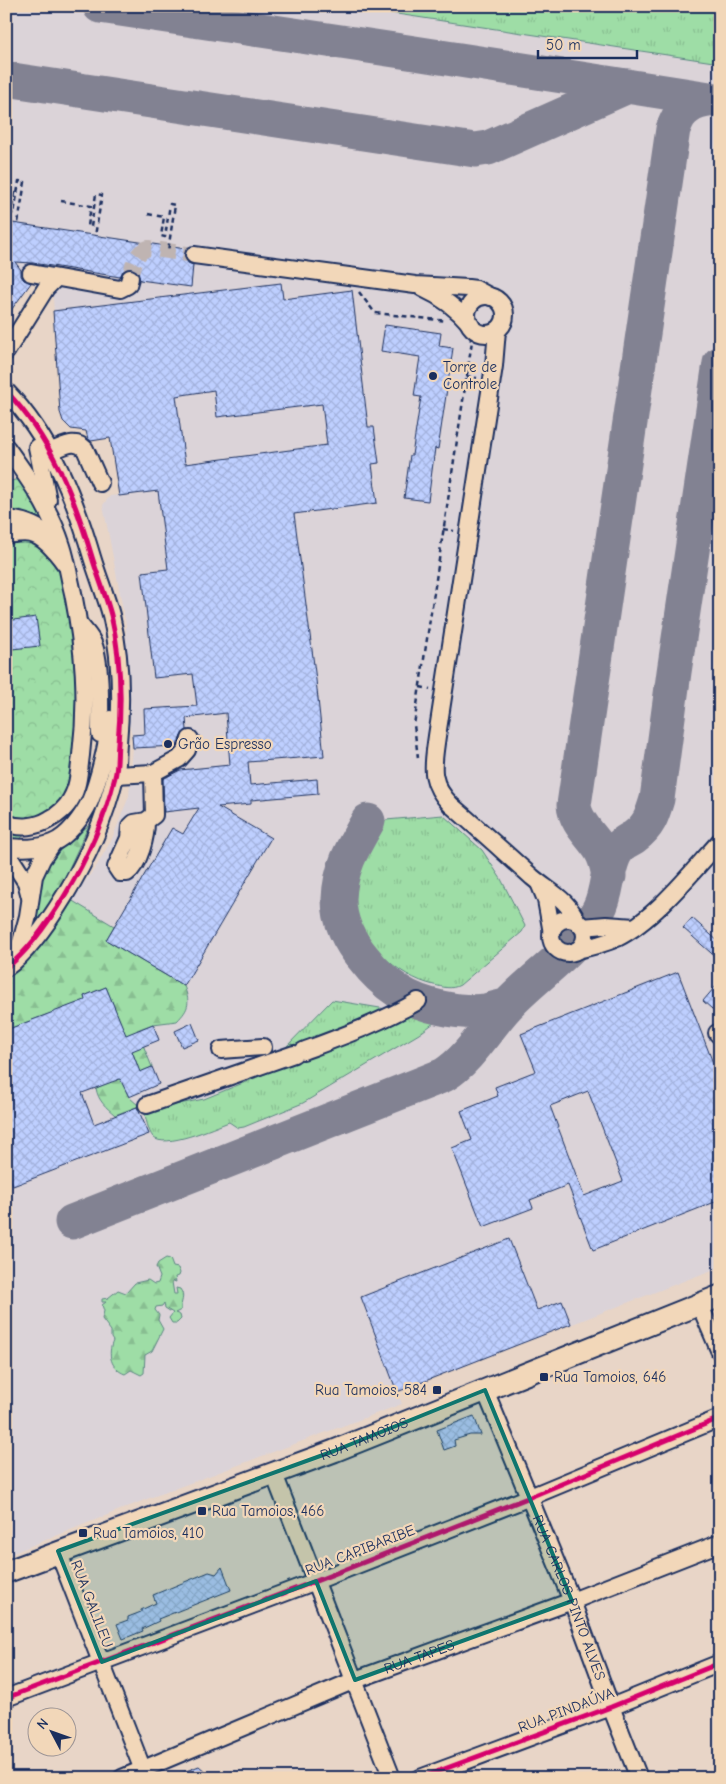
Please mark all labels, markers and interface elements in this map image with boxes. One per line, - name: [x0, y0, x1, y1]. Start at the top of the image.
- scale bar: [538, 28, 637, 60]
- text: 50 m: [546, 36, 581, 54]
- place label: Torre de Controle: [443, 358, 498, 393]
- marker: Torre de Controle: [427, 370, 439, 382]
- place label: Grão Espresso: [178, 735, 272, 753]
- marker: Grão Espresso: [162, 738, 174, 750]
- place label: Rua Tamoios, 646: [554, 1368, 666, 1386]
- marker: Rua Tamoios, 646: [538, 1371, 550, 1383]
- place label: Rua Tamoios, 584: [315, 1381, 427, 1399]
- marker: Rua Tamoios, 584: [431, 1384, 443, 1396]
- street label: RUA TAMOIOS: [318, 1413, 411, 1464]
- place label: Rua Tamoios, 466: [212, 1502, 324, 1520]
- marker: Rua Tamoios, 466: [196, 1505, 208, 1517]
- street label: RUA CARLOS PINTO ALVES: [529, 1512, 609, 1683]
- street label: RUA CAPIBARIBE: [303, 1521, 417, 1579]
- place label: Rua Tamoios, 410: [93, 1524, 204, 1542]
- marker: Rua Tamoios, 410: [77, 1527, 89, 1539]
- street label: RUA GALILEU: [67, 1558, 117, 1650]
- street label: RUA TAPES: [381, 1636, 457, 1678]
- street label: RUA PINDAÚVA: [515, 1682, 617, 1737]
- north arrow: [28, 1706, 78, 1756]
- text: N: [33, 1715, 52, 1733]

